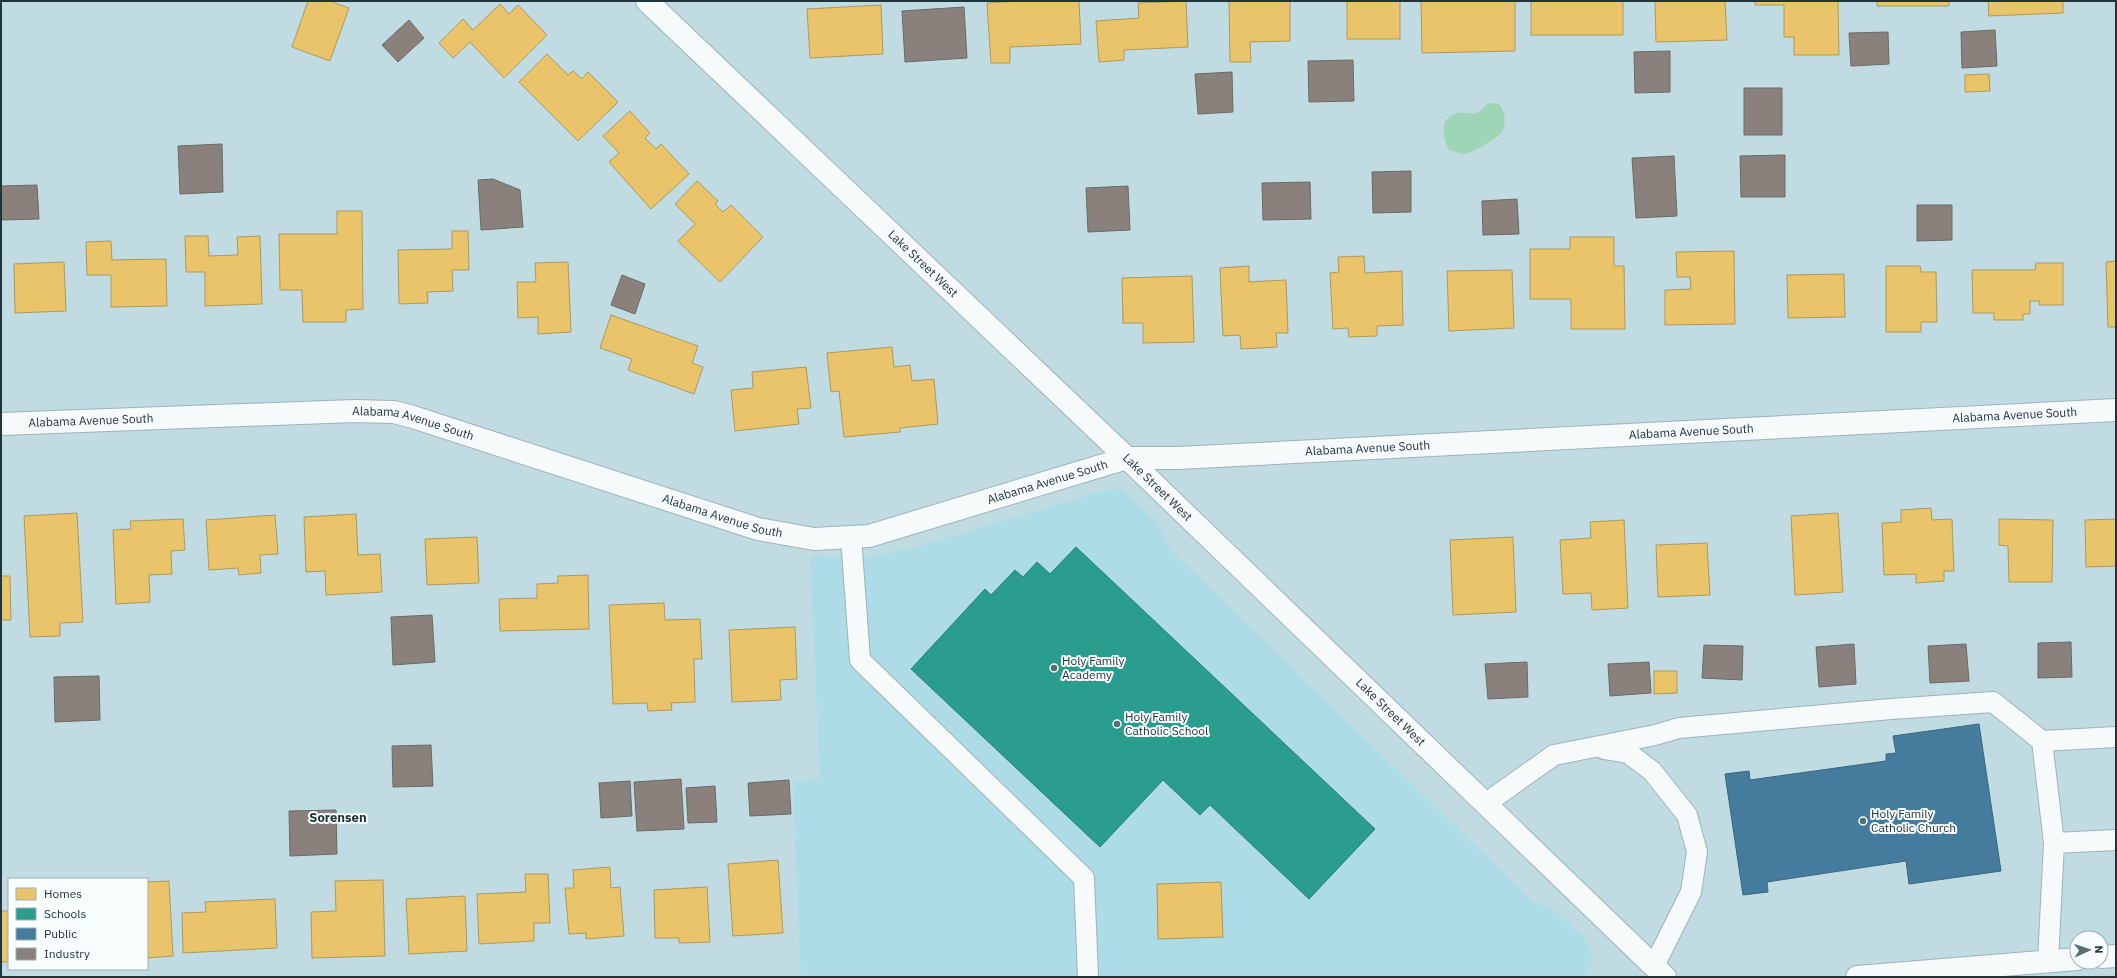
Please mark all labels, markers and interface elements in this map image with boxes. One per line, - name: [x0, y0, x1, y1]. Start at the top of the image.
- street label: Lake Street West: [885, 227, 961, 300]
- street label: Alabama Avenue South: [352, 403, 476, 443]
- street label: Alabama Avenue South: [1952, 404, 2078, 425]
- street label: Alabama Avenue South: [28, 410, 154, 430]
- street label: Alabama Avenue South: [1628, 421, 1754, 442]
- street label: Alabama Avenue South: [1305, 437, 1430, 458]
- street label: Lake Street West: [1120, 450, 1196, 524]
- street label: Alabama Avenue South: [985, 456, 1109, 507]
- street label: Alabama Avenue South: [661, 490, 784, 540]
- place label: Holy Family Academy: [1062, 653, 1124, 682]
- marker: Holy Family Academy: [1049, 663, 1059, 673]
- street label: Lake Street West: [1353, 675, 1429, 749]
- place label: Holy Family Catholic School: [1125, 709, 1208, 738]
- marker: Holy Family Catholic School: [1112, 719, 1122, 729]
- place label: Holy Family Catholic Church: [1871, 806, 1956, 835]
- district label: Sorensen: [309, 809, 367, 826]
- marker: Holy Family Catholic Church: [1858, 816, 1868, 826]
- legend: [8, 878, 148, 970]
- text: Homes: [44, 886, 82, 901]
- text: Schools: [44, 906, 87, 921]
- text: Public: [44, 926, 77, 941]
- north arrow: [2069, 930, 2109, 970]
- text: N: [2092, 945, 2106, 954]
- text: Industry: [44, 946, 90, 961]

